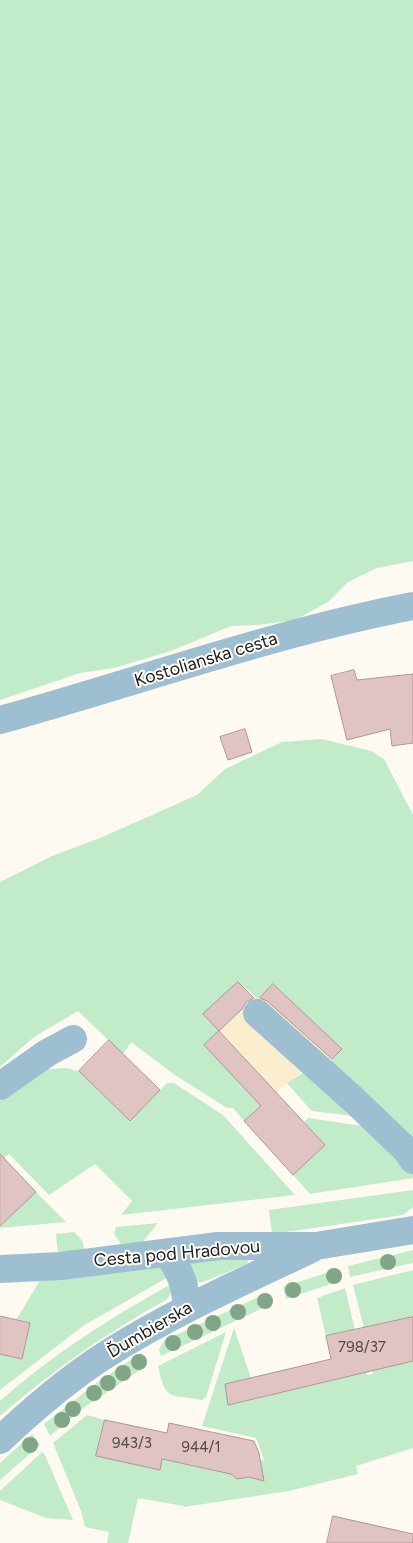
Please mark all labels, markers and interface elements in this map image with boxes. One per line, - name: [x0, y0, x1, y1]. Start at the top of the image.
- street label: Kostolianska cesta: [132, 628, 280, 692]
- street label: Cesta pod Hradovou: [93, 1236, 261, 1272]
- street label: Ďumbierska: [104, 1297, 196, 1363]
- house number: 798/37: [338, 1339, 386, 1357]
- house number: 943/3: [112, 1435, 152, 1453]
- house number: 944/1: [181, 1439, 221, 1457]

